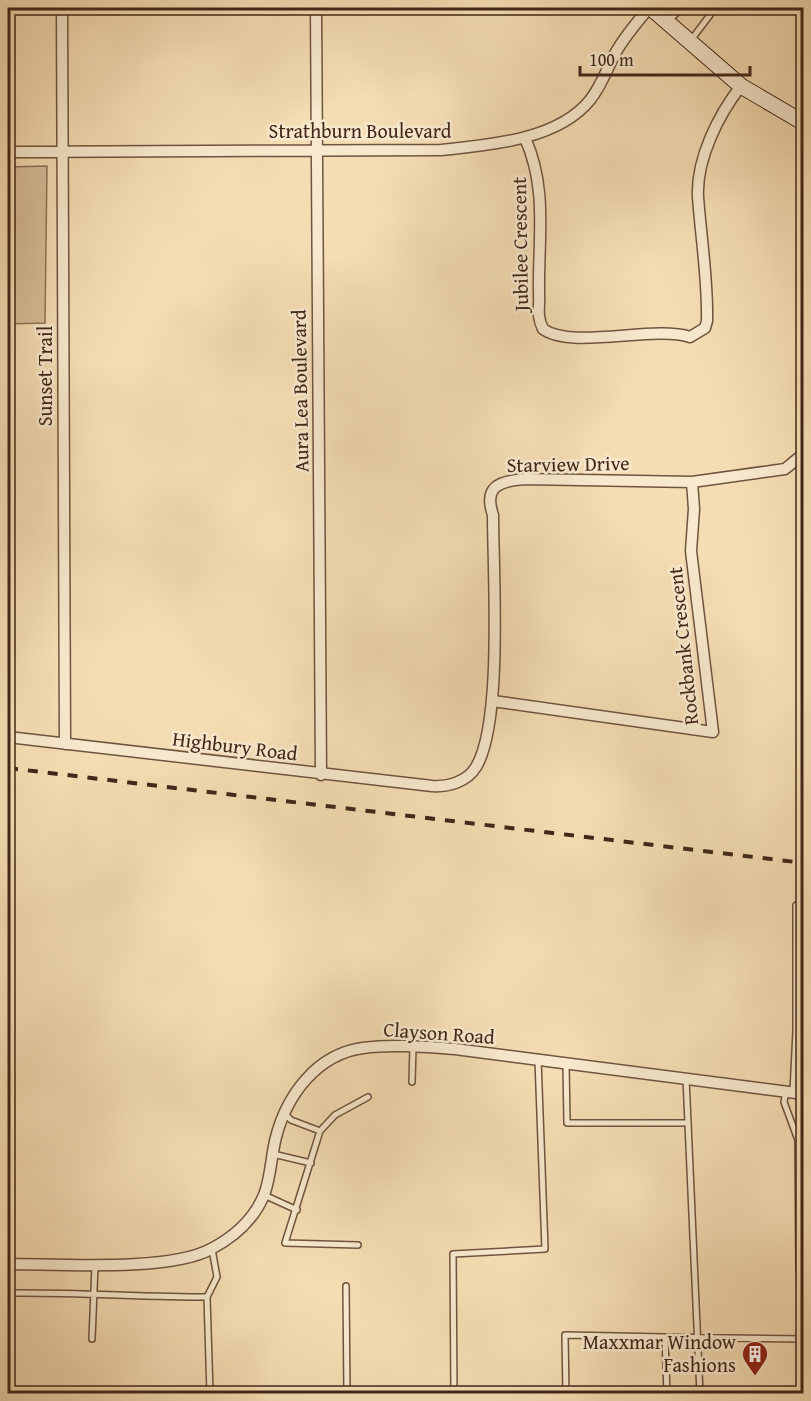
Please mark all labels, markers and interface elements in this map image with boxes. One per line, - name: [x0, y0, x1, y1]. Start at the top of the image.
- scale bar: [580, 39, 750, 77]
- text: 100 m: [589, 46, 634, 73]
- street label: Strathburn Boulevard: [269, 116, 452, 145]
- street label: Jubilee Crescent: [504, 176, 535, 315]
- street label: Aura Lea Boulevard: [284, 309, 315, 473]
- street label: Sunset Trail: [30, 325, 59, 426]
- street label: Starview Drive: [506, 448, 630, 479]
- street label: Rockbank Crescent: [660, 566, 705, 726]
- street label: Highbury Road: [171, 723, 300, 768]
- street label: Clayson Road: [382, 1014, 496, 1051]
- place label: Maxxmar Window Fashions: [583, 1327, 737, 1379]
- building icon: Maxxmar Window Fashions: [740, 1339, 770, 1377]

